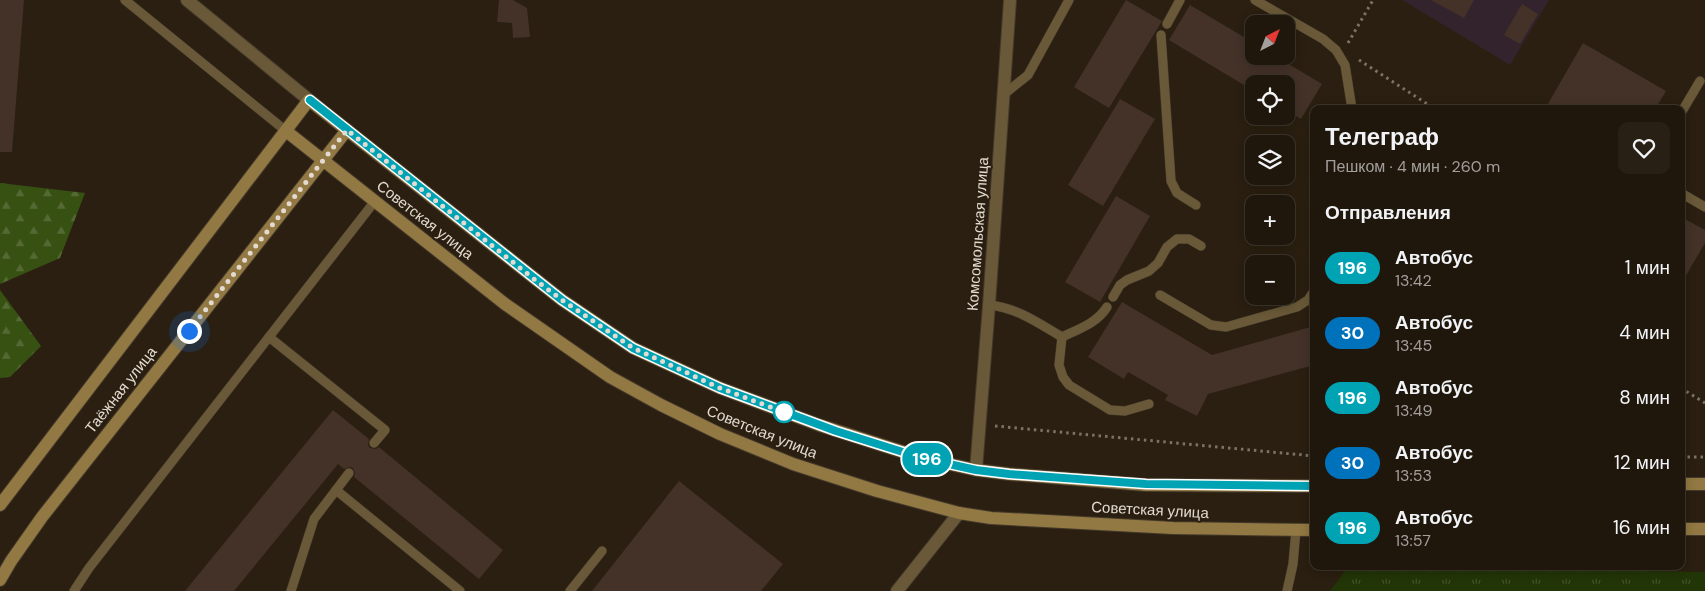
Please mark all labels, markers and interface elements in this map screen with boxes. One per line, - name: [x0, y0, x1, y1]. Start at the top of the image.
- north arrow: [1245, 15, 1295, 65]
- map controls: [1245, 15, 1295, 305]
- button: locate: [1245, 75, 1295, 125]
- text: Телеграф: [1325, 121, 1439, 152]
- button: heart: [1618, 122, 1670, 174]
- button: layers: [1245, 135, 1295, 185]
- street label: Комсомольская улица: [963, 156, 993, 312]
- text: Пешком · 4 мин · 260 m: [1325, 156, 1500, 177]
- street label: Советская улица: [373, 176, 478, 264]
- button: +: [1245, 195, 1295, 245]
- text: Отправления: [1325, 200, 1451, 225]
- text: Автобус: [1395, 245, 1473, 270]
- button: −: [1245, 255, 1295, 305]
- text: 1 мин: [1625, 255, 1670, 280]
- text: 196: [1338, 256, 1367, 280]
- text: 13:42: [1395, 270, 1432, 291]
- text: Автобус: [1395, 310, 1473, 335]
- your location: [177, 319, 202, 344]
- text: 4 мин: [1619, 320, 1670, 345]
- text: 30: [1341, 321, 1364, 345]
- text: 13:45: [1395, 335, 1432, 356]
- street label: Таёжная улица: [81, 342, 162, 438]
- text: Автобус: [1395, 375, 1473, 400]
- text: 8 мин: [1619, 385, 1670, 410]
- text: 196: [1338, 386, 1367, 410]
- text: 13:49: [1395, 400, 1432, 421]
- street label: Советская улица: [704, 401, 821, 464]
- unlabelled marker: [773, 401, 795, 423]
- text: Автобус: [1395, 440, 1473, 465]
- line badge: 196: [898, 443, 956, 475]
- text: 196: [912, 447, 942, 471]
- text: 12 мин: [1614, 450, 1670, 475]
- text: 30: [1341, 451, 1364, 475]
- text: 13:53: [1395, 465, 1432, 486]
- street label: Советская улица: [1091, 497, 1210, 523]
- text: Автобус: [1395, 505, 1473, 530]
- text: 16 мин: [1613, 515, 1670, 540]
- text: 196: [1338, 516, 1367, 540]
- text: 13:57: [1395, 530, 1431, 551]

